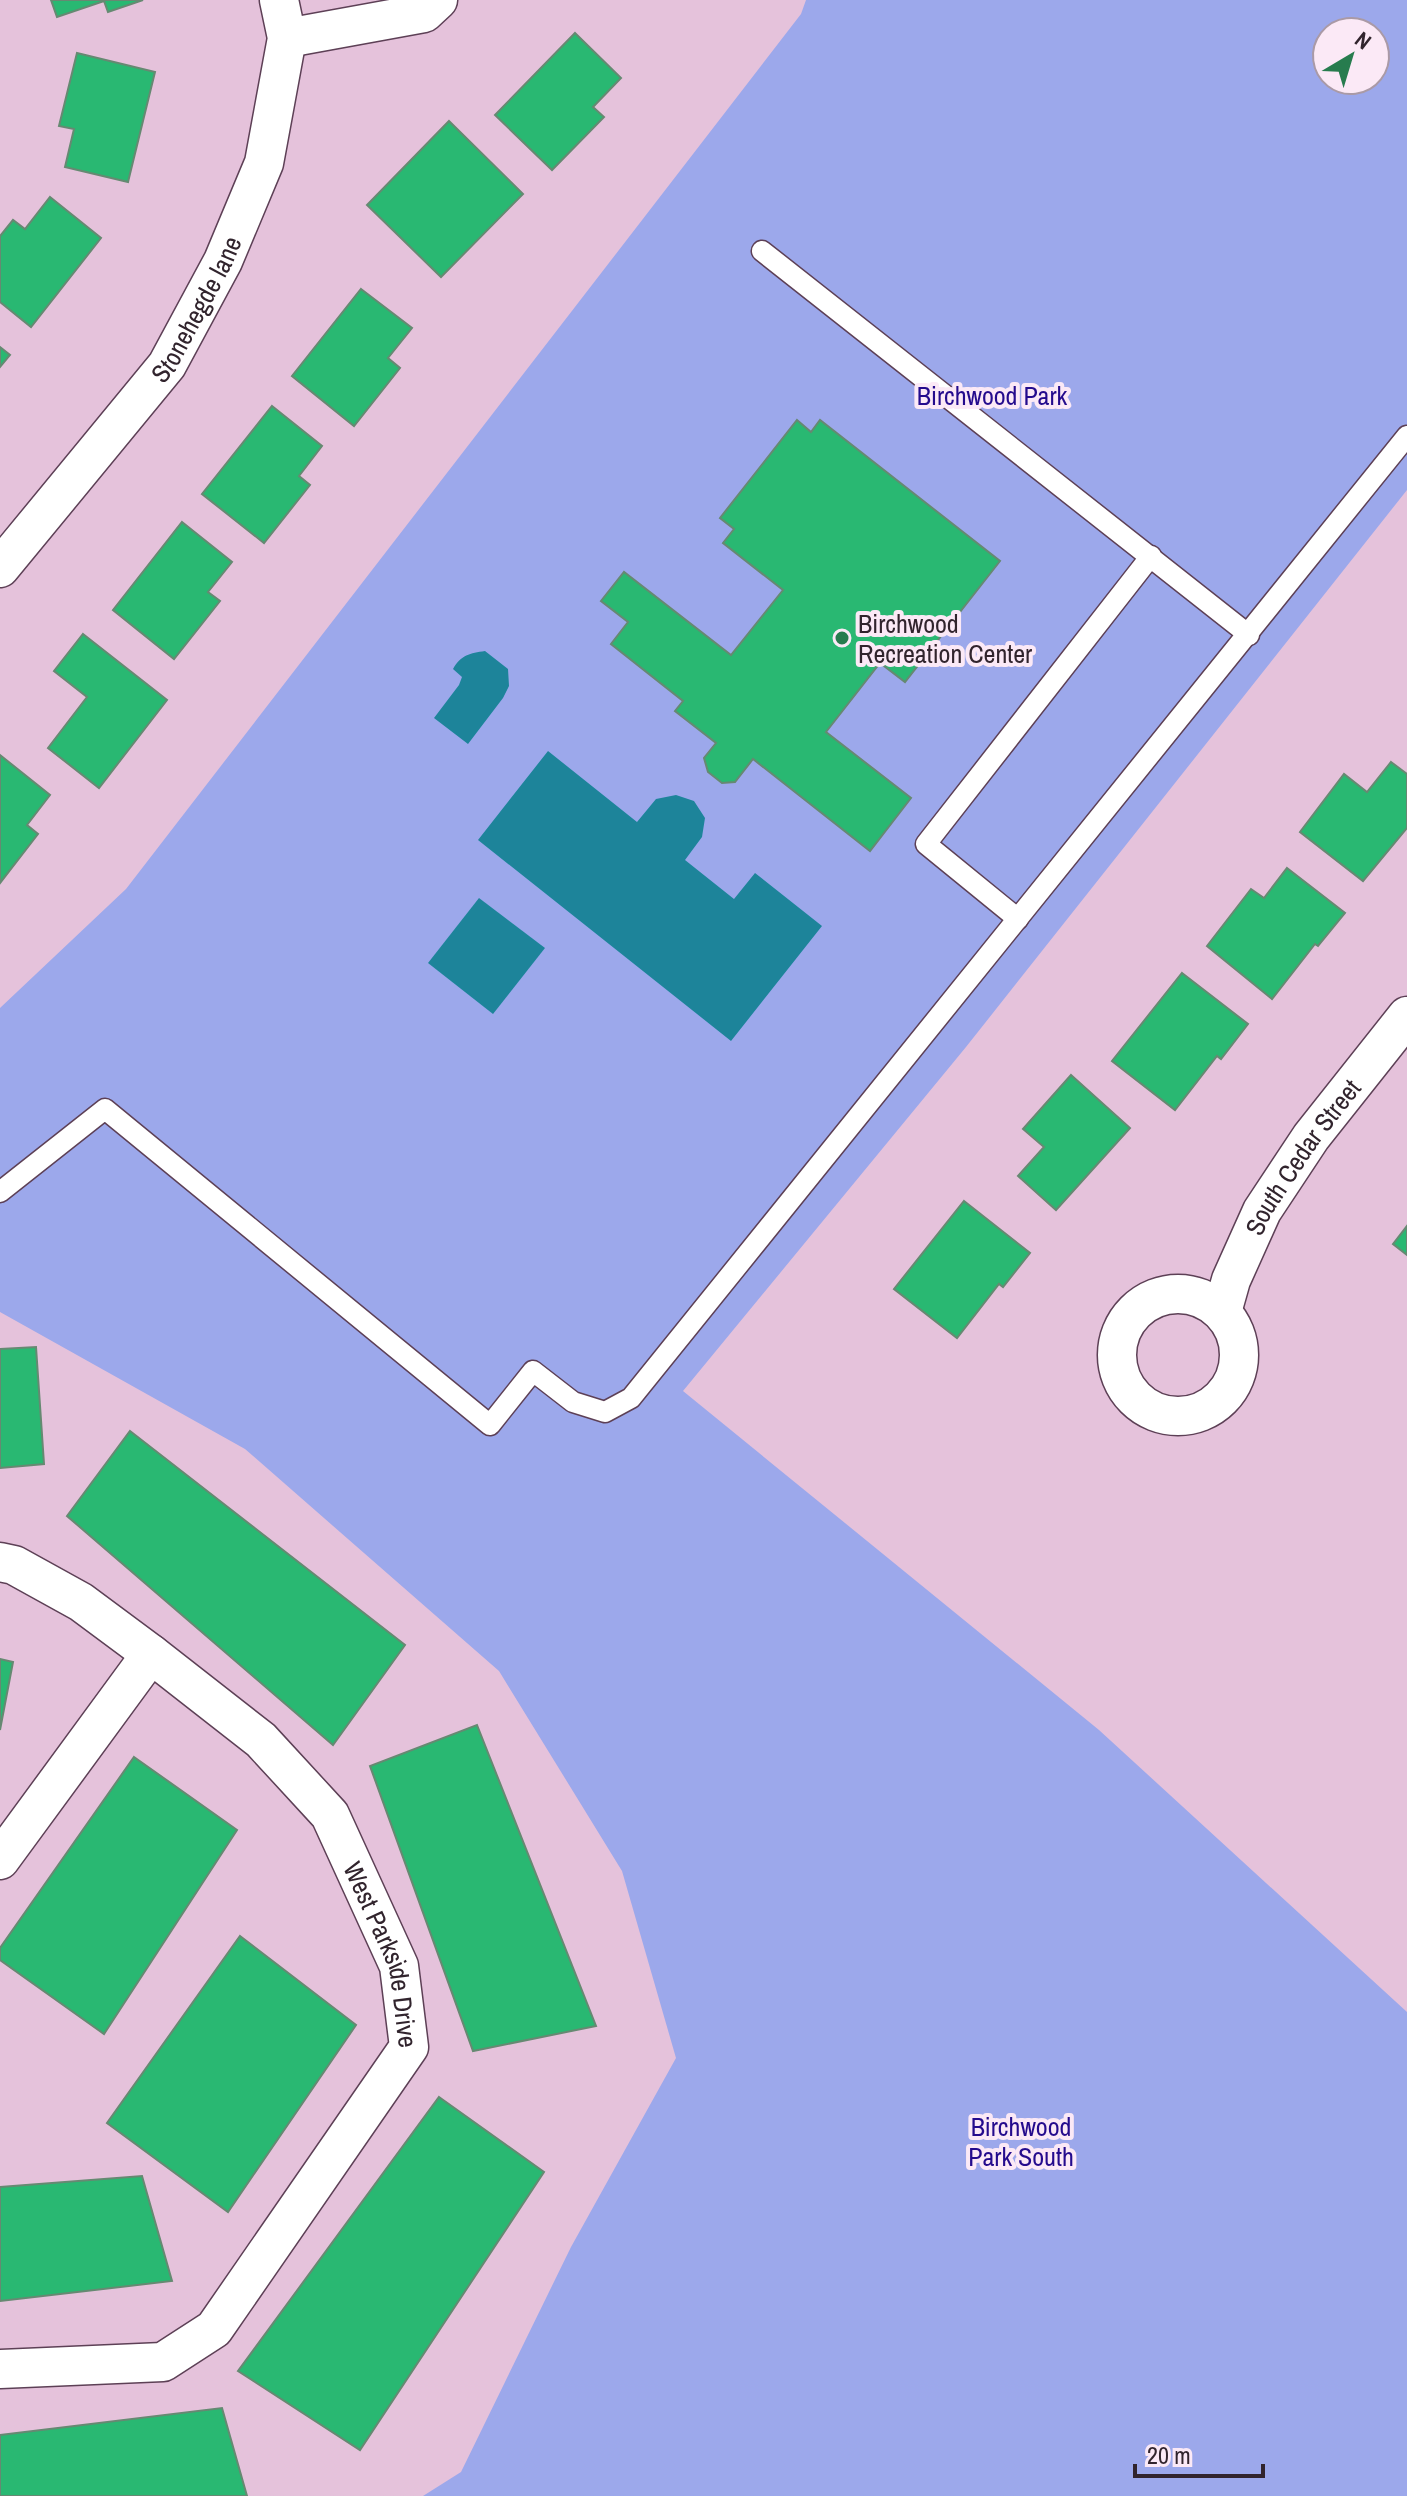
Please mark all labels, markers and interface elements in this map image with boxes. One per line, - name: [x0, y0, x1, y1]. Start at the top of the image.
- north arrow: [1311, 16, 1391, 96]
- text: N: [1349, 24, 1378, 56]
- street label: Stonehegde lane: [142, 231, 249, 390]
- park label: Birchwood Park: [917, 378, 1068, 413]
- place label: Birchwood Recreation Center: [858, 606, 1032, 671]
- marker: Birchwood Recreation Center: [833, 629, 851, 647]
- street label: South Cedar Street: [1236, 1071, 1368, 1240]
- street label: West Parkside Drive: [336, 1856, 426, 2050]
- park label: Birchwood Park South: [968, 2109, 1074, 2174]
- scale bar: [1135, 2428, 1263, 2478]
- text: 20 m: [1147, 2439, 1191, 2471]

